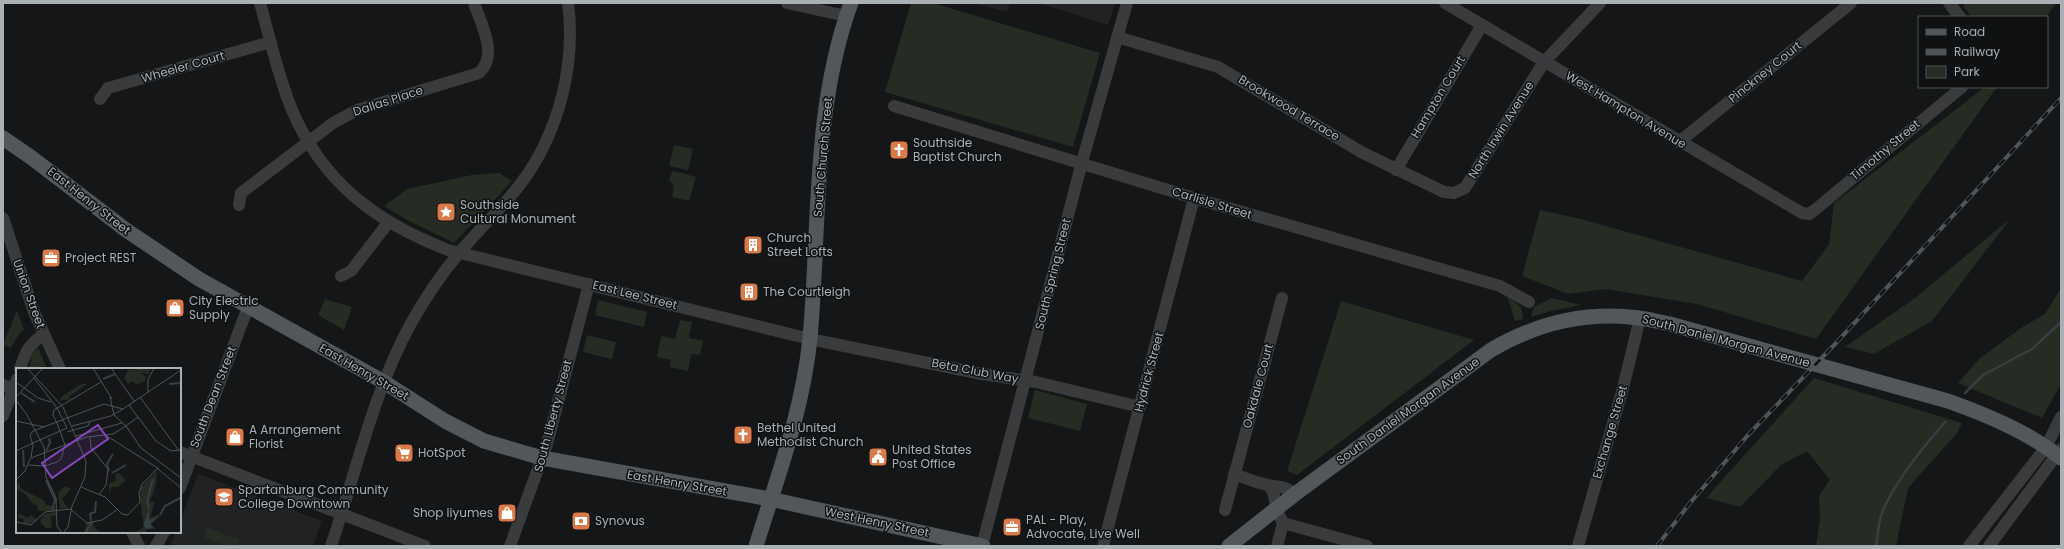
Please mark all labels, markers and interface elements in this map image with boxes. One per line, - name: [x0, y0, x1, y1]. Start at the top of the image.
- legend: [1918, 16, 2048, 88]
- text: Road: [1954, 23, 1985, 40]
- street label: Pinckney Court: [1725, 37, 1805, 106]
- text: Railway: [1954, 43, 2000, 60]
- street label: Wheeler Court: [139, 47, 226, 87]
- street label: Hampton Court: [1406, 52, 1469, 141]
- text: Park: [1954, 63, 1981, 80]
- street label: West Hampton Avenue: [1563, 67, 1690, 152]
- street label: Brookwood Terrace: [1235, 71, 1343, 145]
- street label: North Irwin Avenue: [1464, 78, 1537, 182]
- street label: Dallas Place: [351, 81, 425, 120]
- street label: South Church Street: [809, 96, 836, 218]
- street label: Timothy Street: [1846, 115, 1923, 184]
- place label: Southside Baptist Church: [913, 134, 1002, 165]
- church icon: Southside Baptist Church: [888, 139, 910, 161]
- street label: East Henry Street: [44, 163, 134, 238]
- street label: Carlisle Street: [1170, 182, 1254, 223]
- place label: Southside Cultural Monument: [460, 196, 576, 227]
- place icon: Southside Cultural Monument: [435, 201, 457, 223]
- street label: South Spring Street: [1030, 216, 1075, 331]
- place label: Church Street Lofts: [767, 229, 833, 260]
- building icon: Church Street Lofts: [742, 234, 764, 256]
- office icon: Project REST: [40, 247, 62, 269]
- place label: Project REST: [65, 249, 137, 266]
- street label: Union Street: [9, 257, 50, 331]
- street label: East Lee Street: [591, 276, 679, 313]
- building icon: The Courtleigh: [738, 281, 760, 303]
- place label: The Courtleigh: [763, 283, 850, 300]
- place label: City Electric Supply: [189, 292, 258, 323]
- shop icon: City Electric Supply: [164, 297, 186, 319]
- street label: South Daniel Morgan Avenue: [1640, 310, 1812, 371]
- street label: Hydrick Street: [1130, 330, 1167, 414]
- street label: East Henry Street: [316, 339, 412, 404]
- street label: Oakdale Court: [1238, 342, 1277, 430]
- street label: South Dean Street: [185, 343, 240, 450]
- street label: South Daniel Morgan Avenue: [1333, 353, 1483, 468]
- street label: Beta Club Way: [930, 354, 1020, 387]
- street label: South Liberty Street: [529, 358, 576, 474]
- inset map: [16, 368, 181, 533]
- street label: Exchange Street: [1588, 383, 1631, 481]
- place label: Bethel United Methodist Church: [757, 419, 863, 450]
- place label: A Arrangement Florist: [249, 421, 341, 452]
- church icon: Bethel United Methodist Church: [732, 424, 754, 446]
- shop icon: A Arrangement Florist: [224, 426, 246, 448]
- place label: United States Post Office: [892, 441, 971, 472]
- supermarket icon: HotSpot: [393, 442, 415, 464]
- place label: HotSpot: [418, 444, 466, 461]
- public building icon: United States Post Office: [867, 446, 889, 468]
- street label: East Henry Street: [626, 465, 728, 500]
- place label: Spartanburg Community College Downtown: [238, 481, 389, 512]
- school or university icon: Spartanburg Community College Downtown: [213, 486, 235, 508]
- shop icon: Shop Iiyumes: [496, 502, 518, 524]
- street label: West Henry Street: [823, 502, 931, 541]
- place label: Shop Iiyumes: [413, 504, 493, 521]
- bank icon: Synovus: [570, 510, 592, 532]
- place label: PAL - Play, Advocate, Live Well: [1026, 511, 1140, 542]
- place label: Synovus: [595, 512, 645, 529]
- office icon: PAL - Play, Advocate, Live Well: [1001, 516, 1023, 538]

